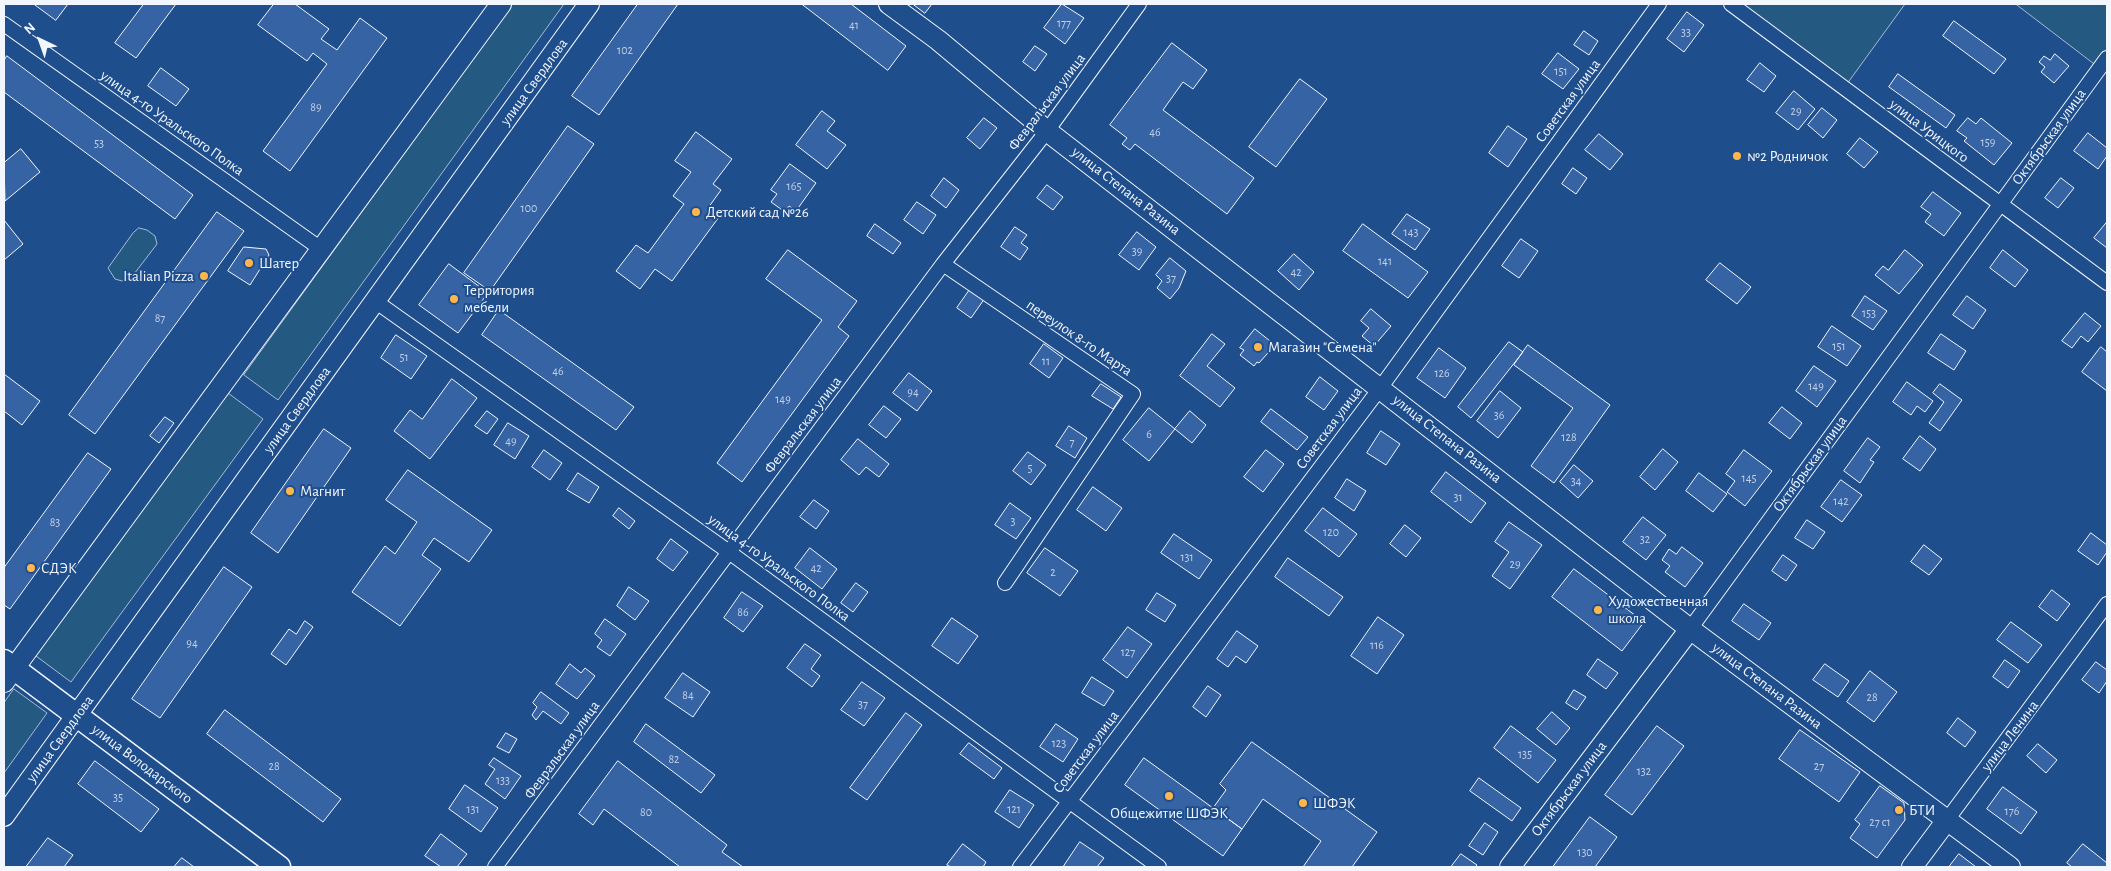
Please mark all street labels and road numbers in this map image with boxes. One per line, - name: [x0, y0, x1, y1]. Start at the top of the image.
- street label: улица Свердлова: [496, 35, 572, 129]
- street label: Февральская улица: [1005, 50, 1089, 154]
- street label: Советская улица: [1532, 56, 1604, 146]
- street label: улица 4-го Уральского Полка: [97, 67, 247, 179]
- street label: Октябрьская улица: [2008, 85, 2090, 189]
- street label: улица Урицкого: [1886, 95, 1972, 167]
- street label: улица Степана Разина: [1068, 143, 1184, 239]
- street label: переулок 8-го Марта: [1023, 296, 1135, 380]
- street label: улица Свердлова: [259, 363, 335, 457]
- street label: Февральская улица: [761, 373, 845, 477]
- street label: Советская улица: [1292, 383, 1366, 473]
- street label: улица Степана Разина: [1389, 391, 1505, 487]
- street label: Октябрьская улица: [1769, 412, 1851, 516]
- street label: улица 4-го Уральского Полка: [704, 510, 854, 626]
- street label: улица Степана Разина: [1708, 639, 1826, 733]
- street label: улица Свердлова: [22, 692, 98, 786]
- street label: Февральская улица: [520, 697, 604, 803]
- street label: улица Ленина: [1977, 697, 2043, 775]
- street label: Советская улица: [1049, 707, 1123, 797]
- street label: улица Володарского: [88, 720, 196, 808]
- street label: Октябрьская улица: [1527, 738, 1611, 840]

